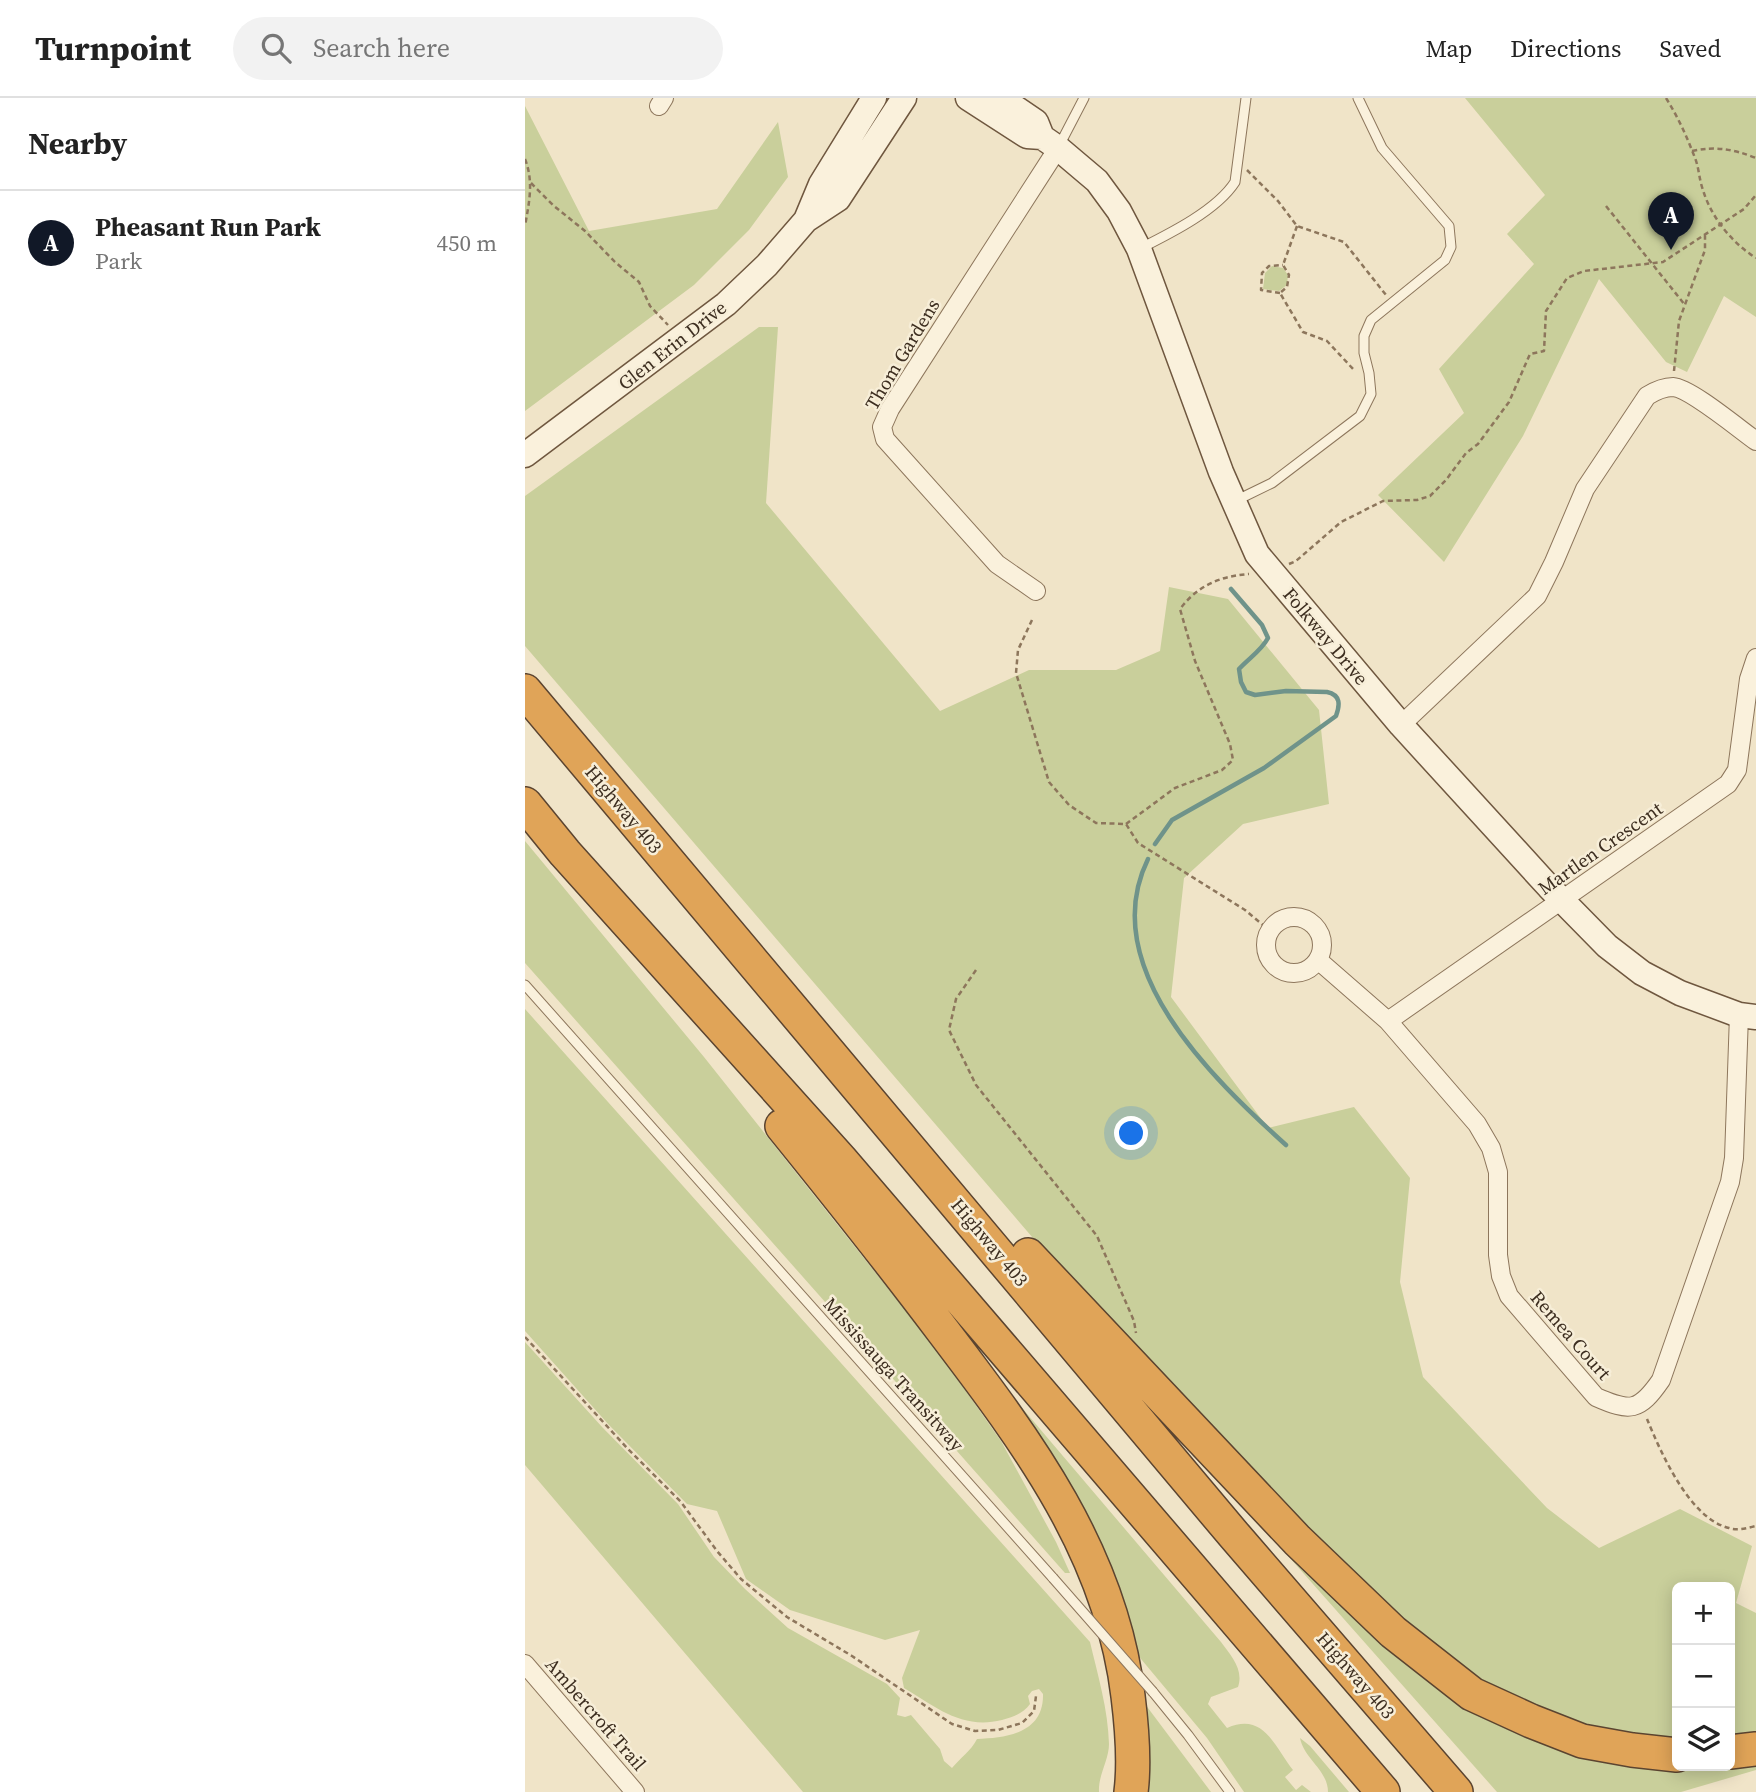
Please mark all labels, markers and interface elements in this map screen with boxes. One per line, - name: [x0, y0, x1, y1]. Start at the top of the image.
- search box: [233, 17, 723, 80]
- text: Turnpoint: [35, 26, 191, 71]
- icon: search: [257, 29, 295, 67]
- text: Search here: [313, 30, 450, 66]
- text: Map: [1425, 32, 1472, 65]
- text: Directions: [1510, 32, 1621, 65]
- text: Saved: [1659, 32, 1721, 65]
- text: Nearby: [28, 123, 127, 164]
- pin: A: [1648, 192, 1694, 250]
- text: Pheasant Run Park: [95, 209, 321, 245]
- text: A: [43, 227, 59, 259]
- text: 450 m: [436, 227, 497, 259]
- text: Park: [95, 245, 142, 277]
- street label: Glen Erin Drive: [612, 294, 732, 396]
- street label: Thom Gardens: [859, 294, 945, 414]
- street label: Folkway Drive: [1277, 582, 1375, 690]
- street label: Highway 403: [579, 759, 669, 859]
- street label: Martlen Crescent: [1533, 795, 1668, 901]
- your location: [1114, 1116, 1148, 1150]
- street label: Highway 403: [945, 1192, 1035, 1292]
- street label: Remea Court: [1525, 1285, 1618, 1386]
- street label: Mississauga Transitway: [818, 1291, 970, 1457]
- map controls: [1672, 1582, 1735, 1771]
- button: +: [1672, 1582, 1735, 1645]
- street label: Highway 403: [1311, 1626, 1401, 1724]
- button: −: [1672, 1645, 1735, 1708]
- street label: Ambercroft Trail: [540, 1652, 653, 1776]
- button: layers: [1672, 1708, 1735, 1771]

